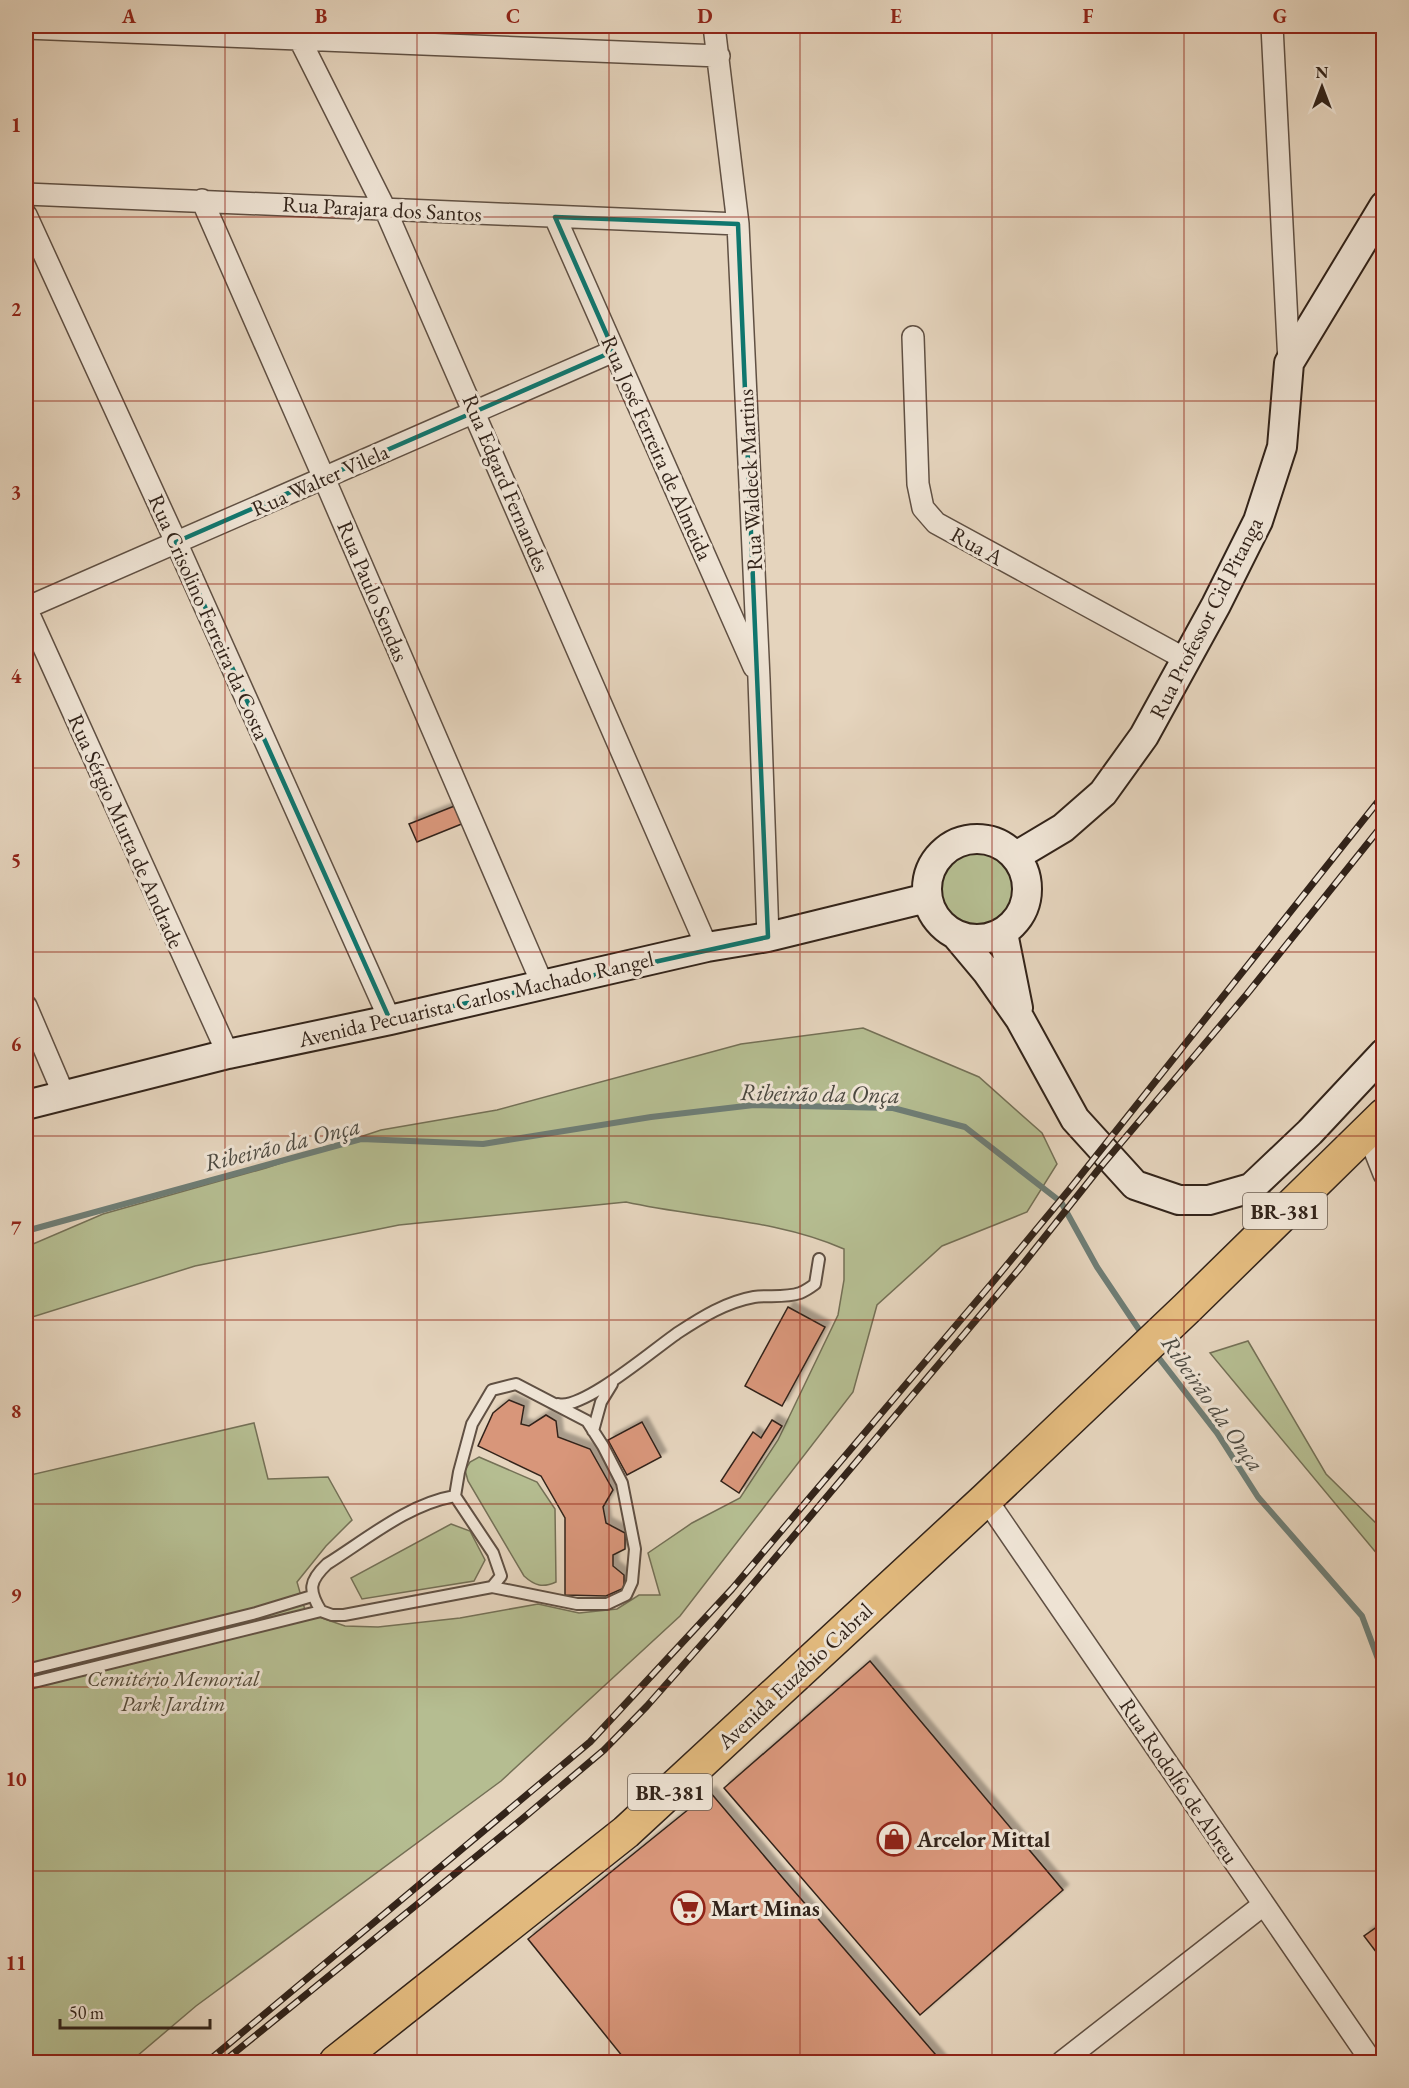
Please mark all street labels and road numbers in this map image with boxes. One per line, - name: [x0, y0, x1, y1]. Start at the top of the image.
- street label: Rua Parajara dos Santos: [282, 189, 482, 229]
- street label: Rua José Ferreira de Almeida: [594, 331, 720, 565]
- street label: Rua Waldeck Martins: [731, 388, 769, 572]
- street label: Rua Edgard Fernandes: [456, 390, 556, 576]
- street label: Rua Walter Vilela: [247, 437, 393, 523]
- street label: Rua Crisolino Ferreira da Costa: [142, 490, 276, 745]
- street label: Rua Professor Cid Pitanga: [1143, 512, 1270, 724]
- street label: Rua Paulo Sendas: [330, 516, 416, 666]
- street label: Rua A: [946, 520, 1009, 573]
- street label: Rua Sérgio Murta de Andrade: [61, 709, 191, 953]
- street label: Avenida Pecuarista Carlos Machado Rangel: [294, 944, 657, 1054]
- road number: BR-381: [1243, 1193, 1327, 1229]
- street label: Avenida Euzébio Cabral: [710, 1596, 879, 1756]
- street label: Rua Rodolfo de Abreu: [1113, 1693, 1245, 1870]
- road number: BR-381: [628, 1774, 712, 1810]

